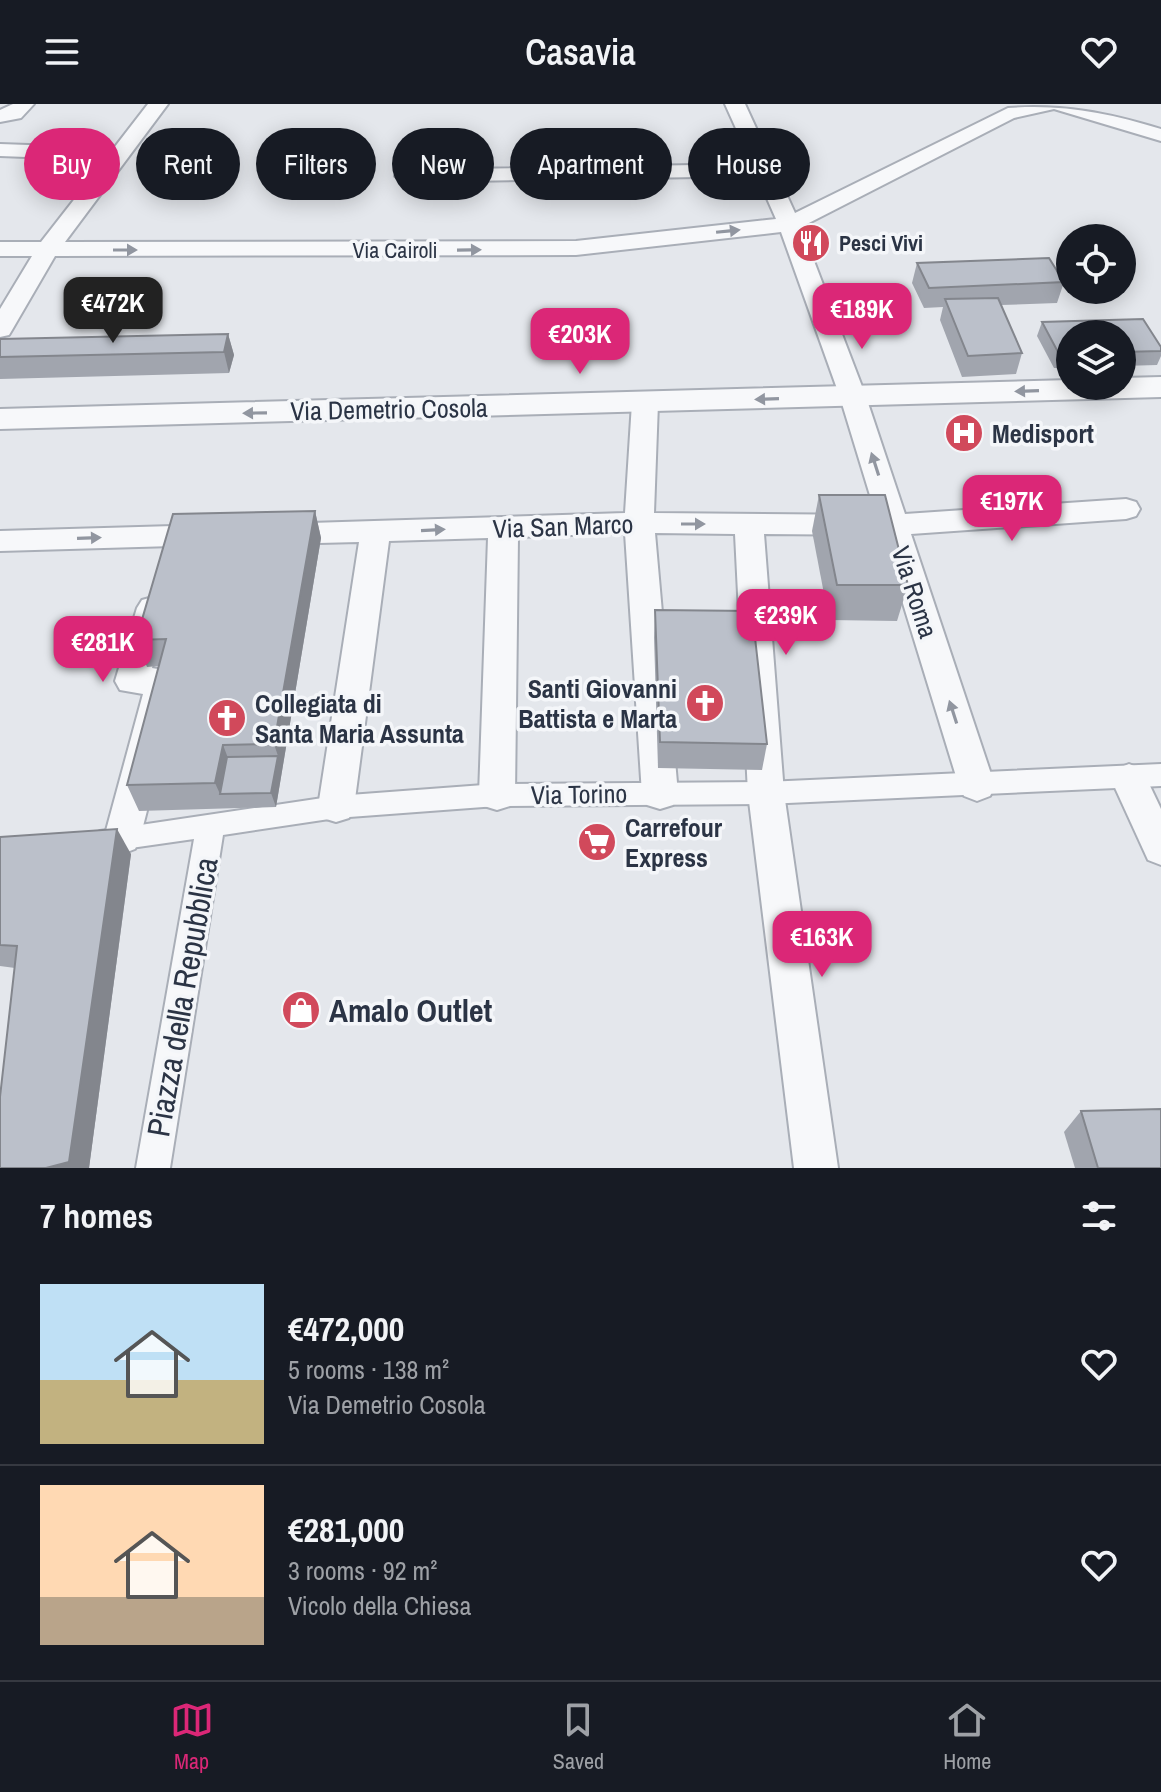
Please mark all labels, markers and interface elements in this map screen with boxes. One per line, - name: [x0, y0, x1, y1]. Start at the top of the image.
- text: Casavia: [525, 28, 636, 76]
- icon: menu: [40, 30, 84, 74]
- icon: heart: [1077, 30, 1121, 74]
- chip: Buy: [24, 128, 120, 200]
- chip: Rent: [136, 128, 240, 200]
- chip: Filters: [256, 128, 376, 200]
- chip: New: [392, 128, 494, 200]
- chip: Apartment: [510, 128, 672, 200]
- chip: House: [688, 128, 810, 200]
- restaurant icon: Pesci Vivi: [790, 222, 832, 264]
- one-way arrow: [716, 224, 741, 237]
- map controls: [1056, 224, 1136, 400]
- button: locate: [1056, 224, 1136, 304]
- place label: Pesci Vivi: [839, 228, 923, 258]
- street label: Via Cairoli: [353, 235, 437, 265]
- one-way arrow: [113, 244, 138, 256]
- one-way arrow: [457, 244, 482, 256]
- pin: €472K: [57, 277, 169, 345]
- pin: €189K: [806, 283, 918, 351]
- text: €472K: [82, 285, 144, 320]
- text: €189K: [831, 291, 893, 326]
- pin: €203K: [524, 308, 636, 376]
- text: €203K: [549, 316, 611, 351]
- button: layers: [1056, 320, 1136, 400]
- one-way arrow: [1014, 385, 1039, 398]
- street label: Via Demetrio Cosola: [290, 390, 488, 428]
- one-way arrow: [754, 393, 779, 406]
- one-way arrow: [242, 406, 267, 419]
- hospital icon: Medisport: [943, 412, 985, 454]
- place label: Medisport: [992, 416, 1094, 451]
- one-way arrow: [868, 452, 880, 476]
- pin: €197K: [956, 475, 1068, 543]
- text: €197K: [981, 483, 1043, 518]
- street label: Via San Marco: [492, 506, 634, 546]
- one-way arrow: [681, 518, 706, 530]
- one-way arrow: [421, 524, 446, 537]
- one-way arrow: [77, 532, 102, 545]
- street label: Via Roma: [884, 542, 946, 642]
- pin: €239K: [730, 589, 842, 657]
- text: €239K: [755, 597, 817, 632]
- pin: €281K: [47, 616, 159, 684]
- text: €281K: [72, 624, 134, 659]
- place label: Santi Giovanni Battista e Marta: [518, 671, 677, 736]
- church icon: Santi Giovanni Battista e Marta: [684, 682, 726, 724]
- place label: Collegiata di Santa Maria Assunta: [255, 686, 464, 751]
- church icon: Collegiata di Santa Maria Assunta: [206, 697, 248, 739]
- one-way arrow: [947, 699, 959, 723]
- street label: Via Torino: [530, 776, 628, 812]
- place label: Carrefour Express: [625, 810, 723, 875]
- supermarket icon: Carrefour Express: [576, 821, 618, 863]
- street label: Piazza della Repubblica: [136, 854, 228, 1140]
- pin: €163K: [766, 911, 878, 979]
- text: €163K: [791, 919, 853, 954]
- shop icon: Amalo Outlet: [280, 989, 322, 1031]
- place label: Amalo Outlet: [329, 989, 493, 1032]
- text: 7 homes: [40, 1193, 153, 1239]
- icon: filters: [1077, 1194, 1121, 1238]
- text: €472,000: [288, 1306, 404, 1352]
- icon: home: [104, 1316, 200, 1412]
- icon: heart: [1077, 1342, 1121, 1386]
- text: 5 rooms · 138 m²: [288, 1352, 449, 1387]
- text: Via Demetrio Cosola: [288, 1387, 486, 1422]
- text: €281,000: [288, 1507, 404, 1553]
- icon: home: [104, 1517, 200, 1613]
- icon: heart: [1077, 1543, 1121, 1587]
- text: 3 rooms · 92 m²: [288, 1553, 437, 1588]
- text: Vicolo della Chiesa: [288, 1588, 471, 1623]
- tab: Map: [170, 1698, 214, 1776]
- tab: Saved: [553, 1698, 604, 1776]
- tab: Home: [943, 1698, 991, 1776]

